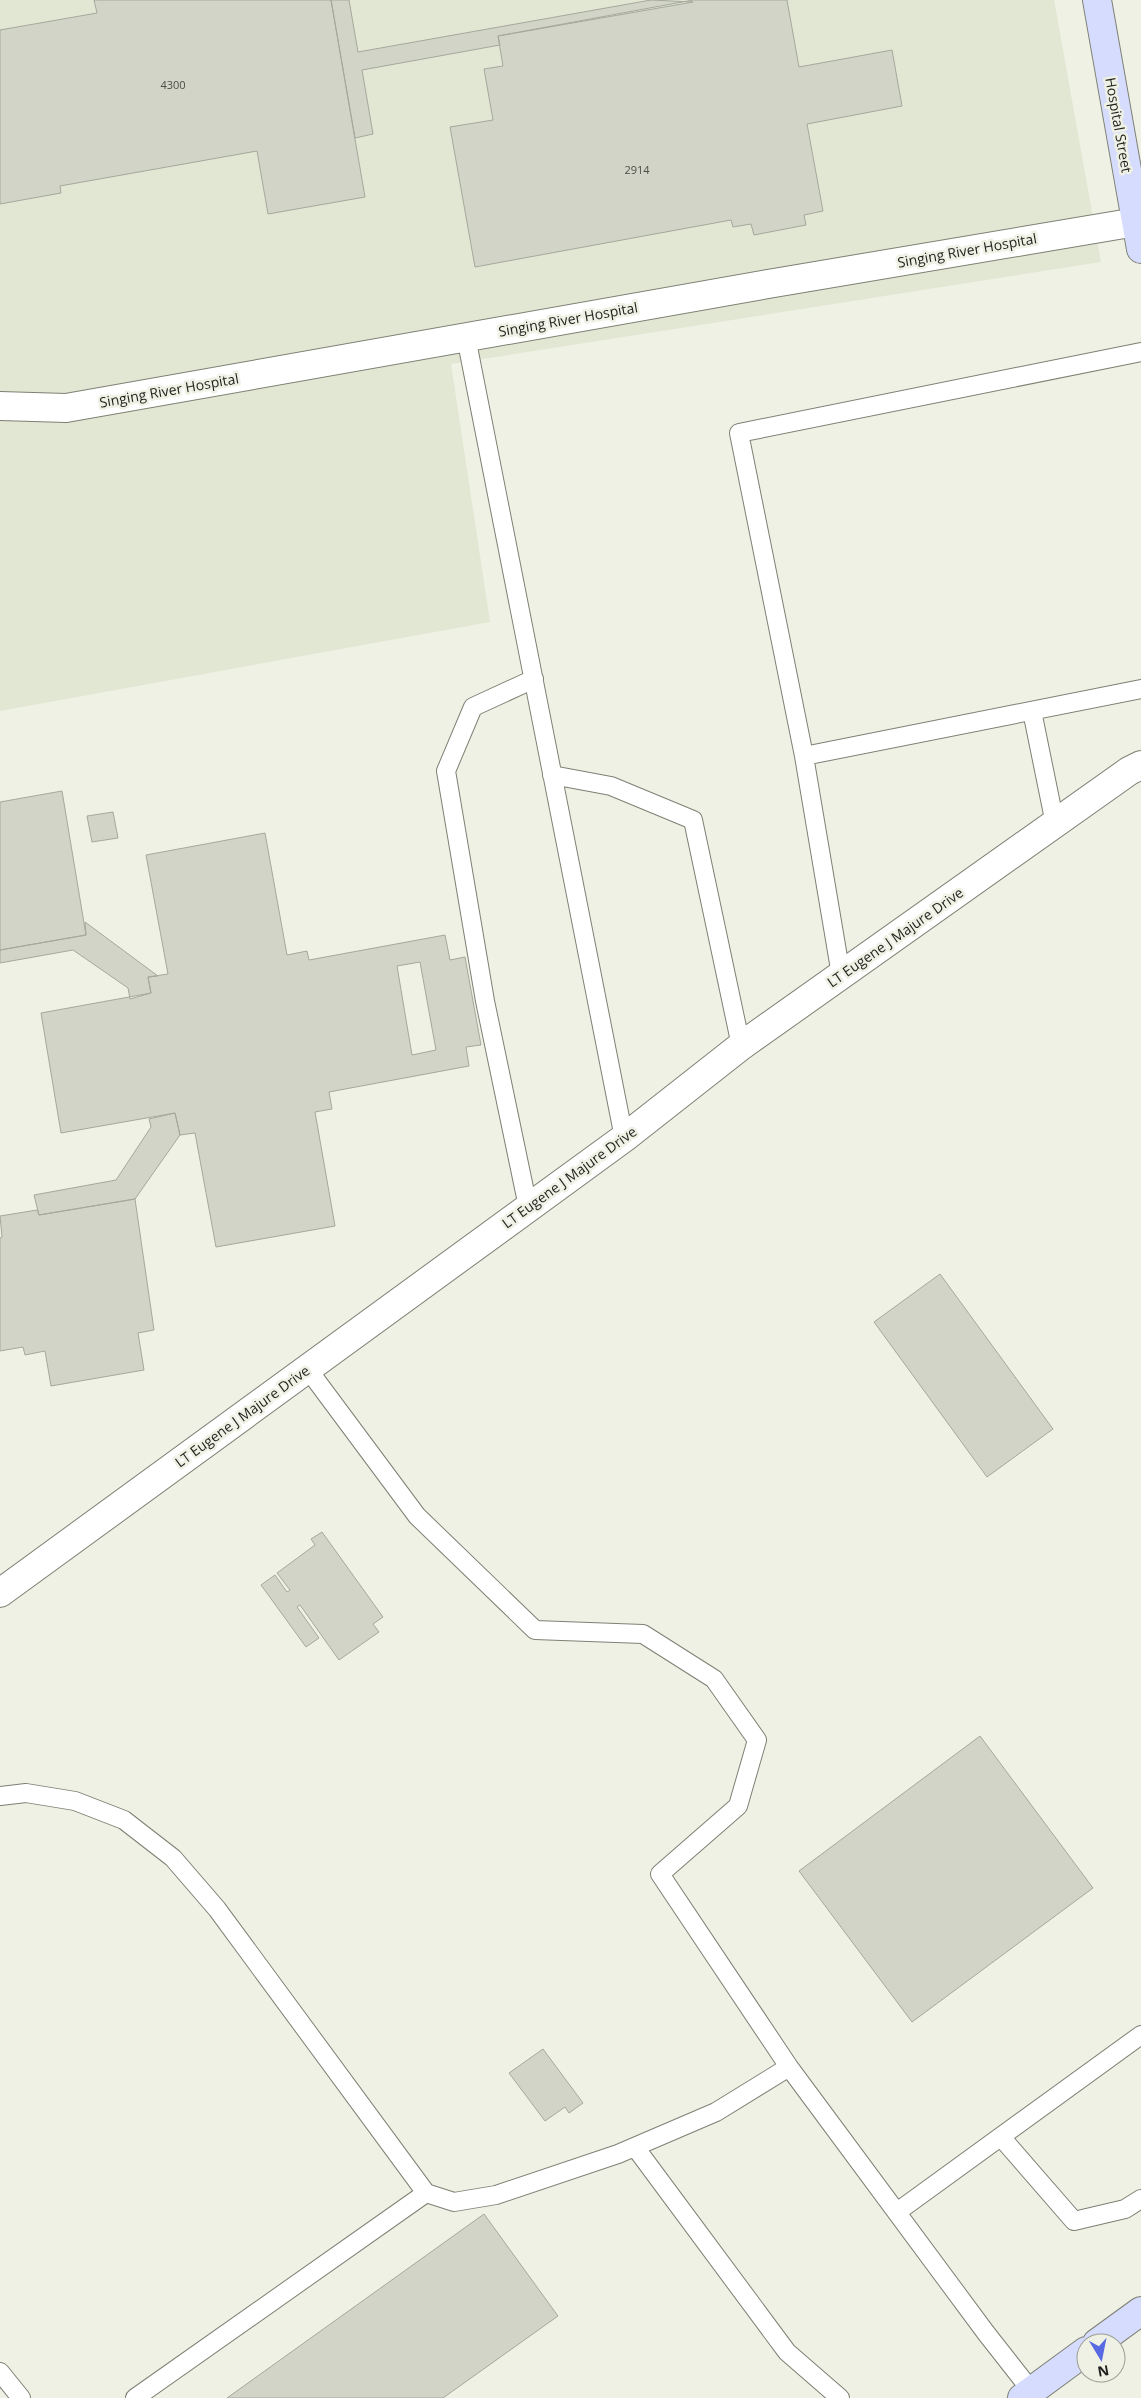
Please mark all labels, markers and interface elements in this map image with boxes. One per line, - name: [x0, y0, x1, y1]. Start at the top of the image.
- street label: Hospital Street: [1101, 76, 1137, 174]
- house number: 4300: [160, 77, 186, 92]
- house number: 2914: [624, 162, 650, 177]
- street label: Singing River Hospital: [896, 228, 1038, 272]
- street label: Singing River Hospital: [497, 297, 639, 341]
- street label: Singing River Hospital: [98, 368, 240, 412]
- street label: LT Eugene J Majure Drive: [823, 883, 967, 991]
- street label: LT Eugene J Majure Drive: [498, 1122, 640, 1232]
- street label: LT Eugene J Majure Drive: [171, 1361, 313, 1471]
- north arrow: [1076, 2333, 1126, 2383]
- text: N: [1096, 2361, 1111, 2382]

